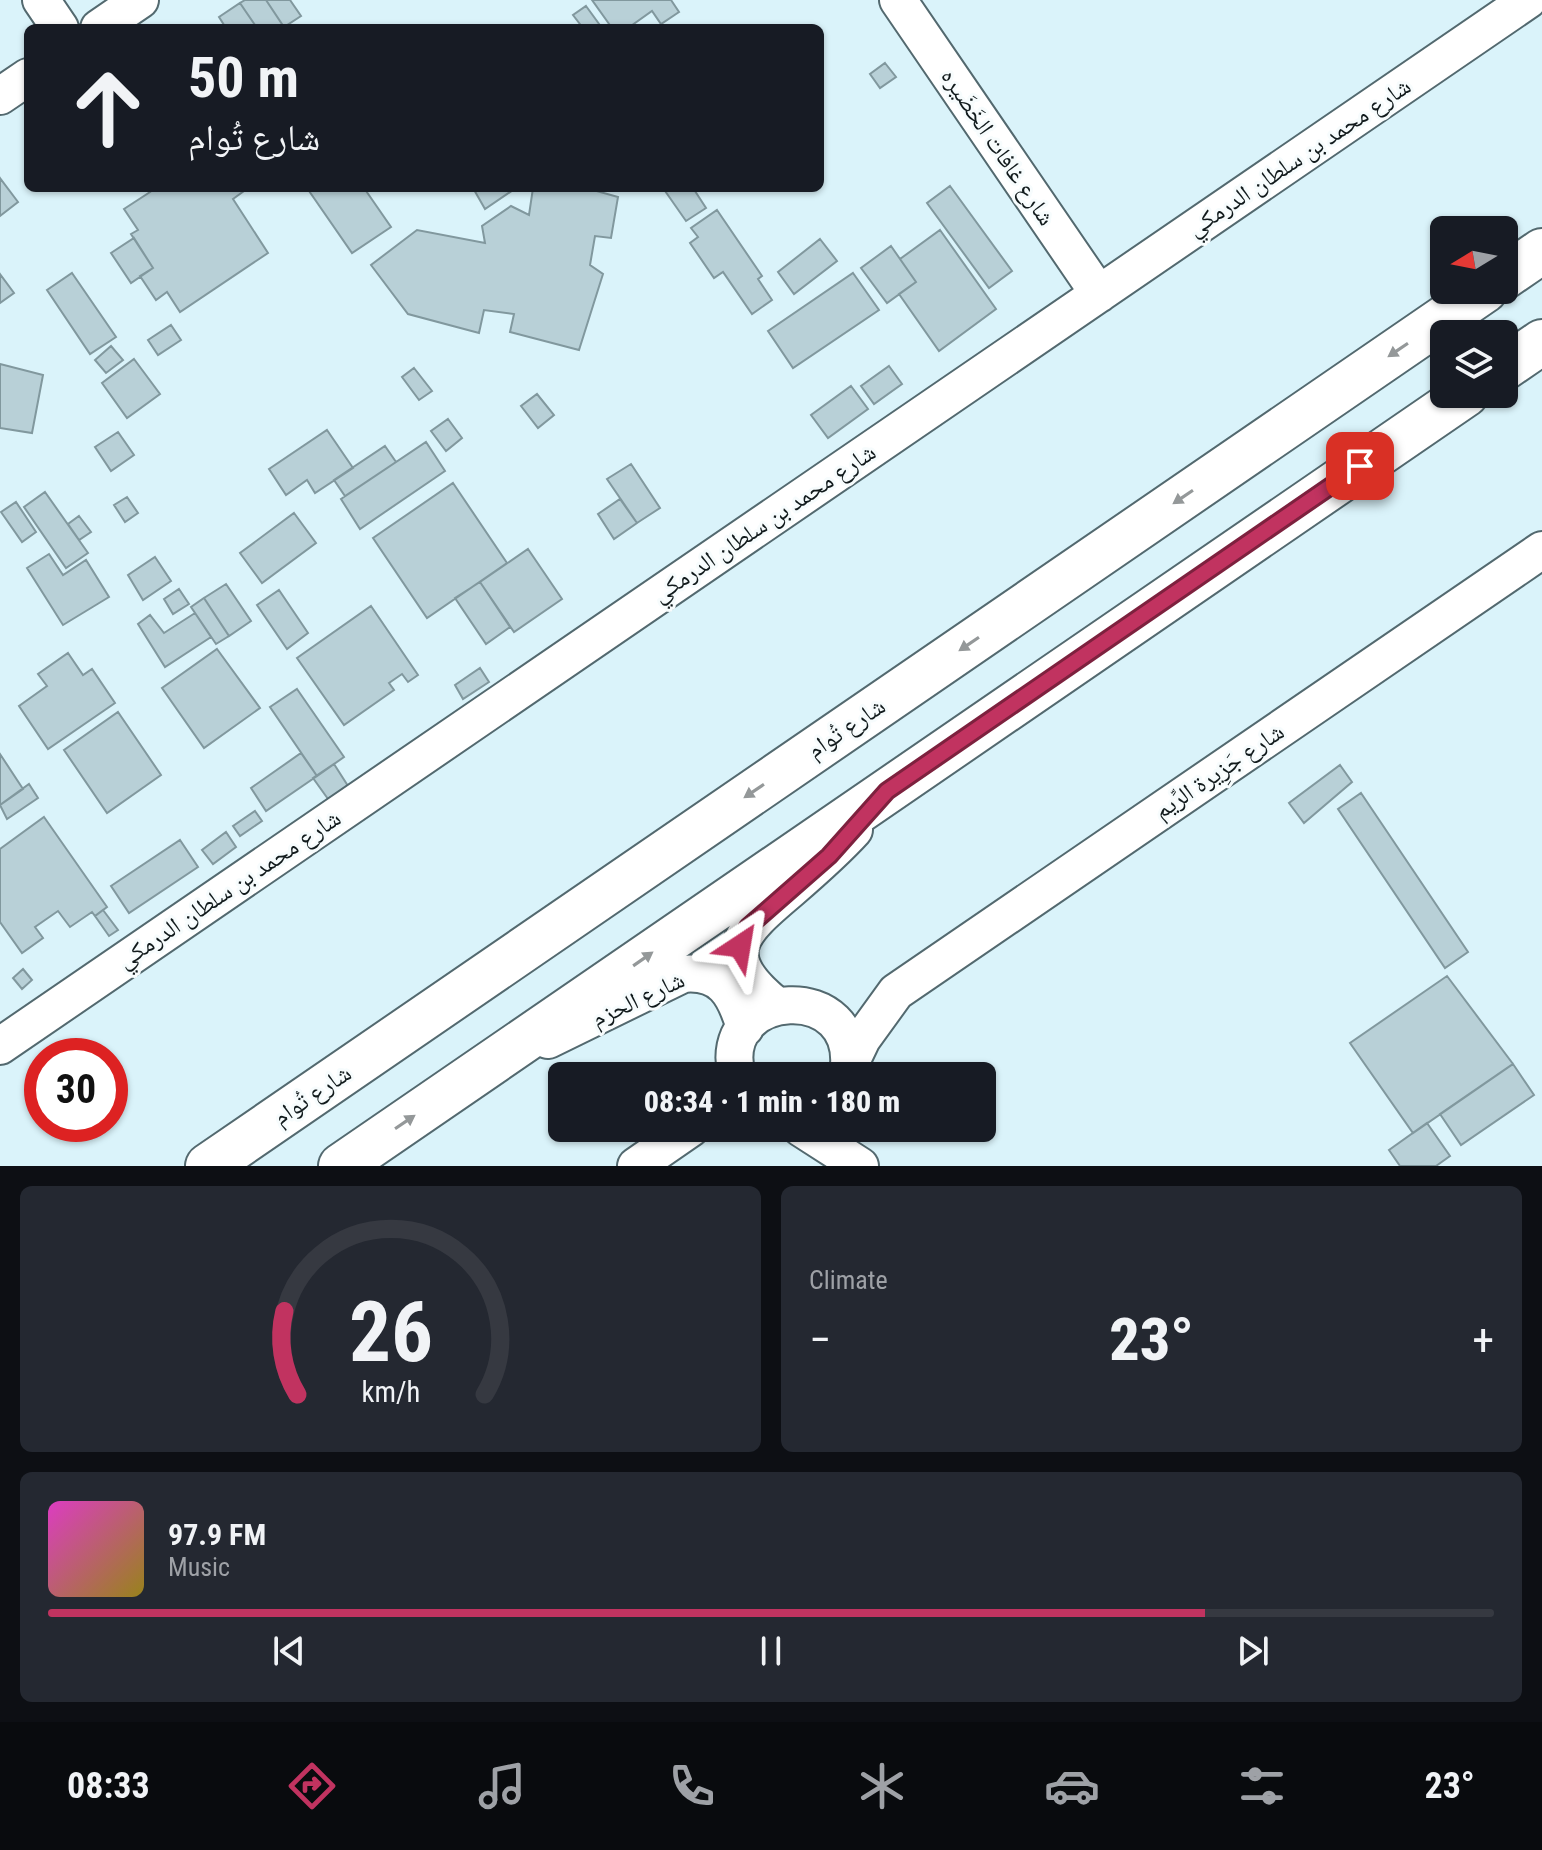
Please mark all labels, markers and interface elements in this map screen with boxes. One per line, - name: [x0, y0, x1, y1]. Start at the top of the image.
- text: 50 m: [188, 45, 299, 111]
- icon: ahead: [56, 56, 160, 160]
- street label: شارع غافات الخَضَيره: [934, 63, 1061, 231]
- street label: شارع محمد بن سلطان الدرمكي: [1182, 72, 1419, 246]
- text: شارع تُوام: [188, 117, 320, 159]
- north arrow: [1430, 216, 1518, 304]
- map controls: [1430, 216, 1518, 408]
- button: layers: [1430, 320, 1518, 408]
- one-way arrow: [1387, 342, 1408, 357]
- pin: [1326, 432, 1394, 500]
- street label: شارع محمد بن سلطان الدرمكي: [647, 438, 884, 612]
- icon: arrive: [1338, 444, 1382, 488]
- one-way arrow: [1173, 489, 1194, 504]
- one-way arrow: [958, 636, 979, 651]
- street label: شارع تُوام: [802, 692, 891, 766]
- street label: شارع جَزِيرة الرِّيم: [1149, 717, 1291, 827]
- one-way arrow: [744, 783, 765, 798]
- street label: شارع محمد بن سلطان الدرمكي: [112, 804, 349, 978]
- position arrow: [698, 904, 782, 988]
- one-way arrow: [632, 952, 653, 967]
- street label: شارع الحزم: [587, 965, 690, 1034]
- speed limit sign: 30: [24, 1038, 128, 1142]
- street label: شارع تُوام: [268, 1059, 357, 1133]
- text: 08:34 · 1 min · 180 m: [644, 1084, 900, 1119]
- one-way arrow: [395, 1115, 416, 1130]
- text: Climate: [809, 1265, 888, 1295]
- text: 26: [348, 1284, 433, 1381]
- text: 23°: [1109, 1304, 1194, 1375]
- text: −: [809, 1314, 831, 1366]
- text: +: [1472, 1314, 1494, 1366]
- text: km/h: [361, 1375, 420, 1409]
- text: 97.9 FM: [168, 1517, 266, 1552]
- text: Music: [168, 1552, 230, 1582]
- icon: previous: [267, 1629, 311, 1673]
- icon: pause: [749, 1629, 793, 1673]
- icon: next: [1231, 1629, 1275, 1673]
- icon: directions: [284, 1758, 340, 1814]
- icon: music: [474, 1758, 530, 1814]
- icon: phone: [664, 1758, 720, 1814]
- icon: climate: [854, 1758, 910, 1814]
- icon: car: [1044, 1758, 1100, 1814]
- icon: filters: [1234, 1758, 1290, 1814]
- text: 08:33: [67, 1765, 150, 1807]
- text: 23°: [1424, 1765, 1475, 1807]

